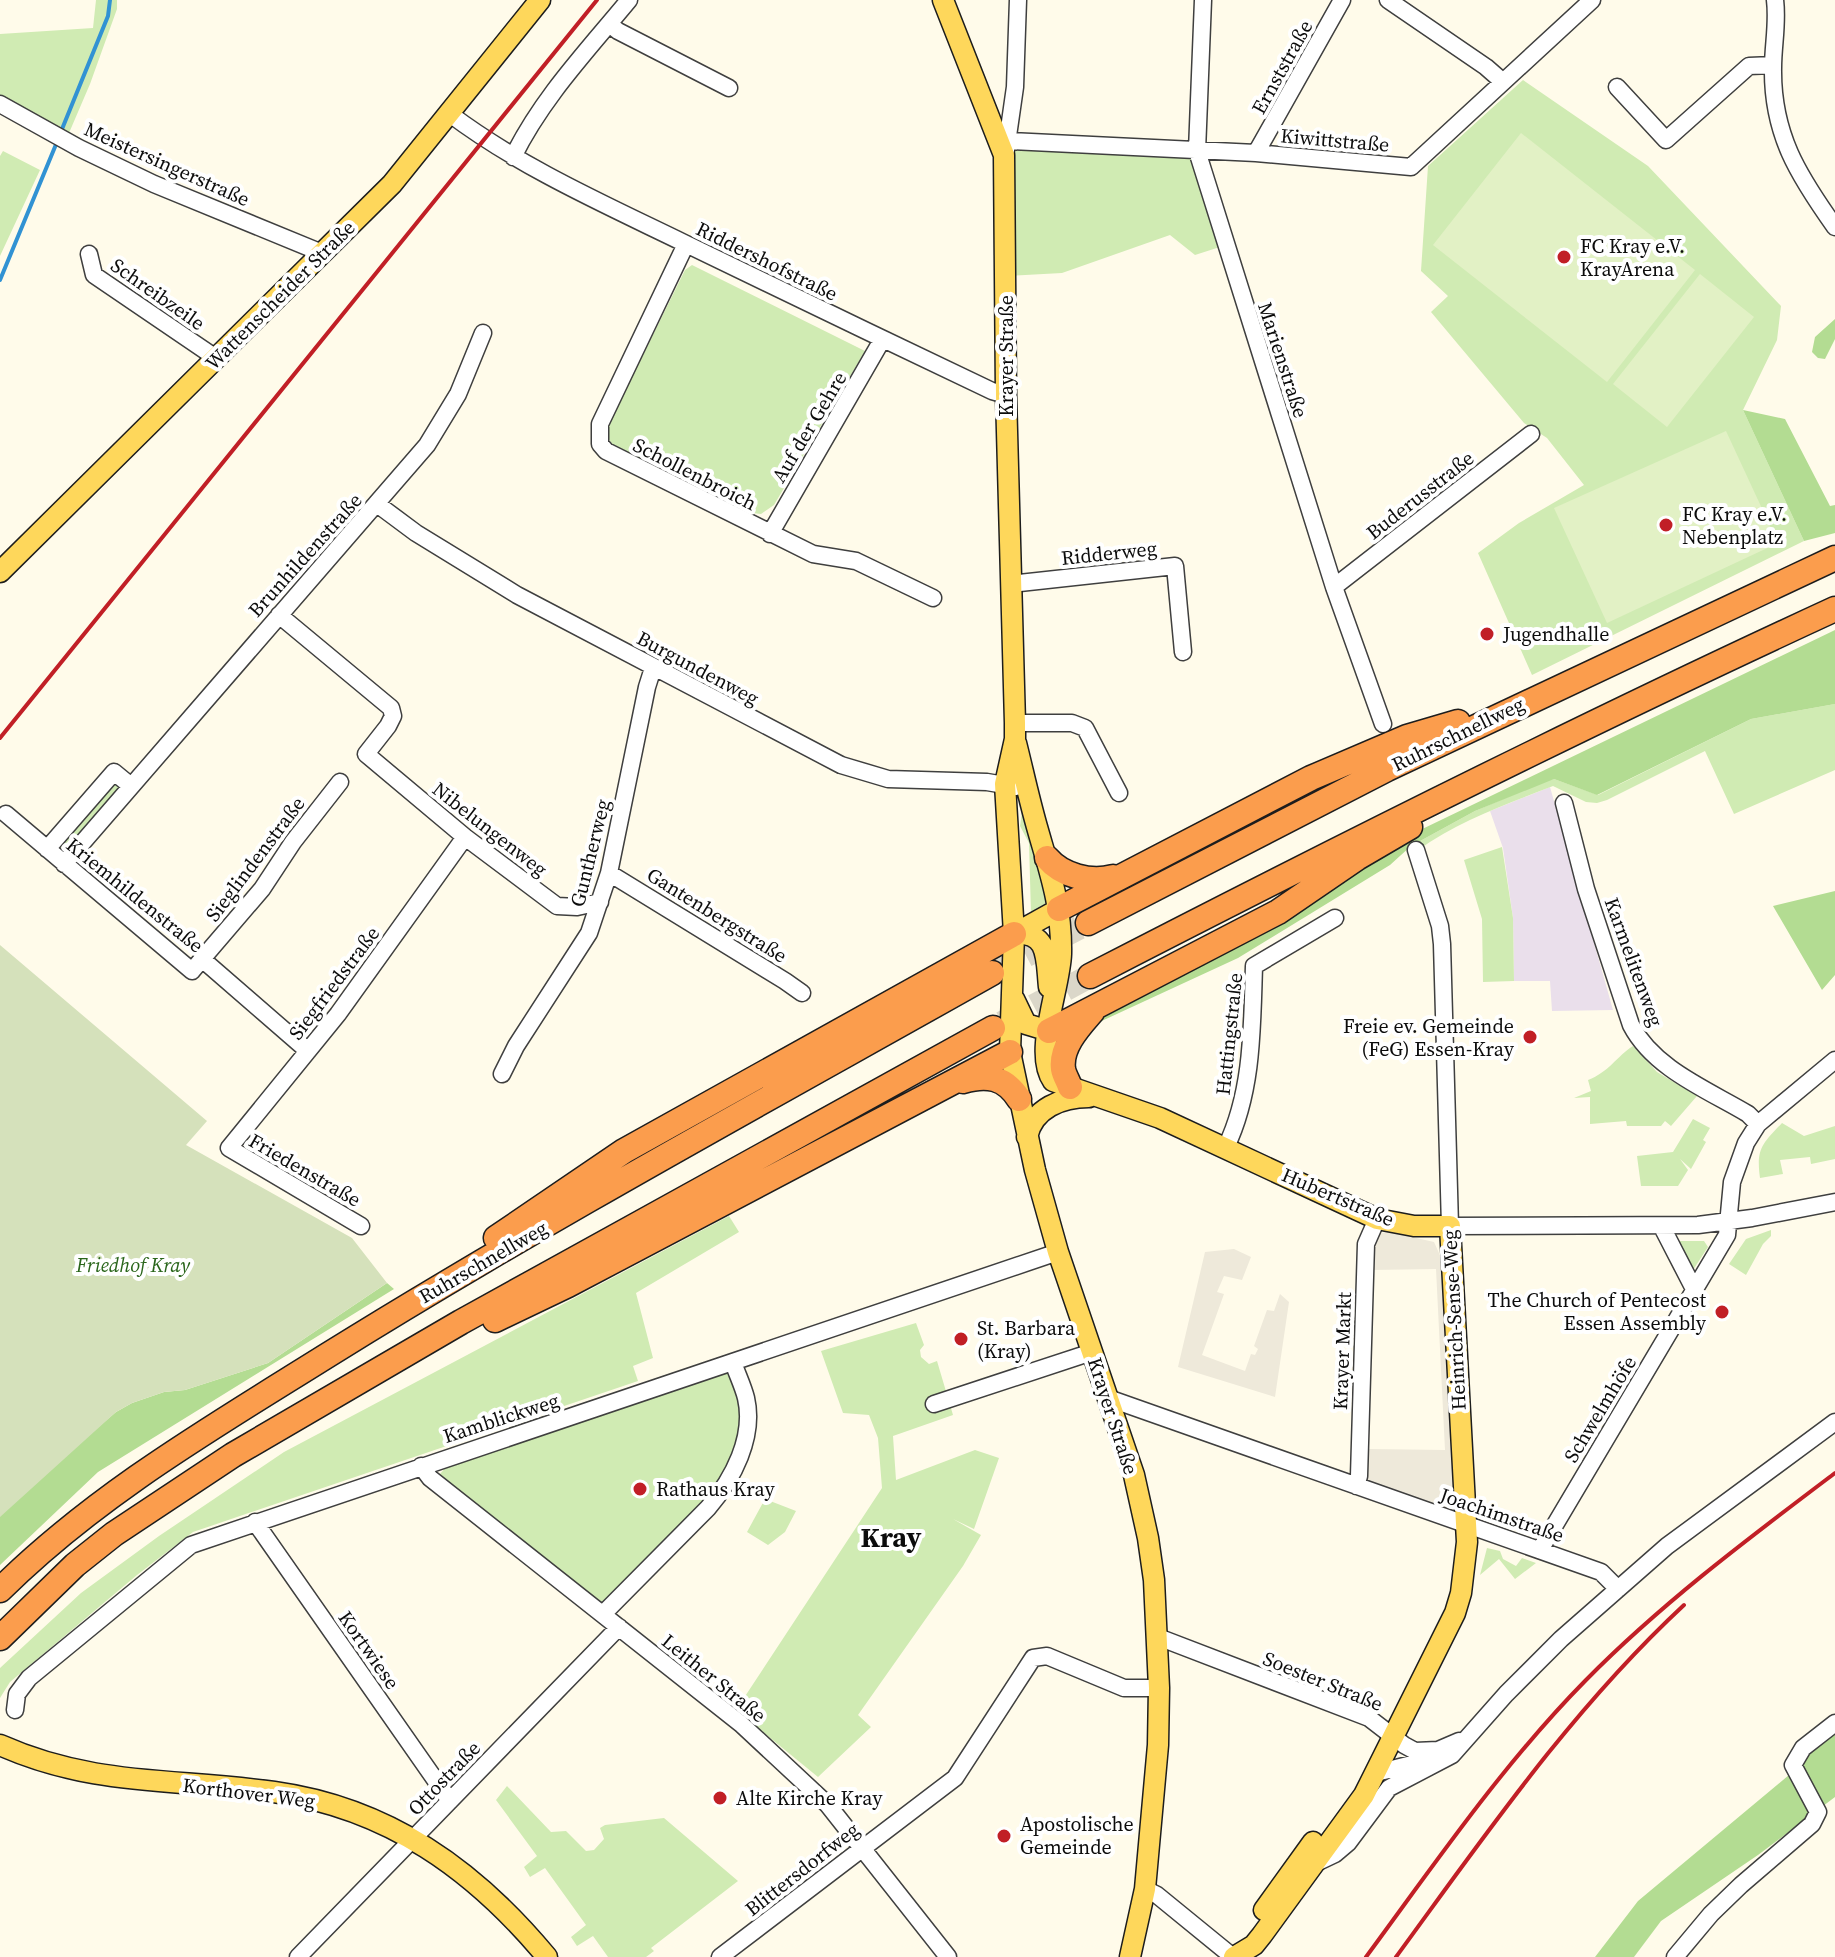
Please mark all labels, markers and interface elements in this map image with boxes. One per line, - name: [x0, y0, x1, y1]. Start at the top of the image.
- street label: Ernststraße: [1245, 15, 1319, 119]
- street label: Meistersingerstraße: [80, 115, 254, 213]
- street label: Kiwittstraße: [1279, 121, 1391, 159]
- street label: Wattenscheider Straße: [199, 214, 361, 376]
- street label: Riddershofstraße: [692, 215, 842, 307]
- place label: FC Kray e.V. KrayArena: [1580, 232, 1685, 283]
- marker: FC Kray e.V. KrayArena: [1555, 248, 1573, 266]
- street label: Schreibzeile: [105, 251, 211, 337]
- street label: Krayer Straße: [992, 295, 1020, 417]
- street label: Marienstraße: [1251, 299, 1315, 421]
- street label: Auf der Gehre: [765, 366, 853, 488]
- street label: Schollenbroich: [628, 431, 762, 517]
- street label: Buderusstraße: [1360, 444, 1480, 546]
- street label: Brunhildenstraße: [242, 487, 368, 623]
- place label: FC Kray e.V. Nebenplatz: [1682, 500, 1787, 551]
- marker: FC Kray e.V. Nebenplatz: [1657, 516, 1675, 534]
- street label: Ridderweg: [1060, 534, 1158, 572]
- place label: Jugendhalle: [1502, 620, 1610, 648]
- street label: Burgundenweg: [632, 624, 764, 712]
- marker: Jugendhalle: [1478, 625, 1496, 643]
- street label: Ruhrschnellweg: [1387, 690, 1529, 778]
- street label: Nibelungenweg: [427, 775, 553, 883]
- street label: Sieglindenstraße: [199, 791, 311, 927]
- street label: Guntherweg: [563, 796, 617, 910]
- street label: Kriemhildenstraße: [60, 831, 210, 959]
- street label: Gantenbergstraße: [641, 861, 793, 969]
- street label: Karmelitenweg: [1598, 894, 1670, 1030]
- street label: Siegfriedstraße: [282, 920, 386, 1046]
- street label: Hattingstraße: [1209, 971, 1249, 1097]
- place label: Freie ev. Gemeinde (FeG) Essen-Kray: [1343, 1012, 1515, 1063]
- marker: Freie ev. Gemeinde (FeG) Essen-Kray: [1521, 1028, 1539, 1046]
- street label: Friedenstraße: [244, 1127, 366, 1213]
- street label: Hubertstraße: [1277, 1161, 1399, 1233]
- street label: Ruhrschnellweg: [414, 1214, 552, 1310]
- street label: Heinrich-Sense-Weg: [1435, 1229, 1473, 1411]
- park label: Friedhof Kray: [75, 1251, 190, 1279]
- place label: The Church of Pentecost Essen Assembly: [1487, 1286, 1707, 1337]
- street label: Krayer Markt: [1326, 1291, 1358, 1411]
- marker: The Church of Pentecost Essen Assembly: [1713, 1303, 1731, 1321]
- place label: St. Barbara (Kray): [977, 1314, 1076, 1365]
- marker: St. Barbara (Kray): [952, 1330, 970, 1348]
- street label: Schwelmhöfe: [1557, 1350, 1643, 1468]
- street label: Krayer Straße: [1081, 1354, 1145, 1478]
- street label: Kamblickweg: [439, 1386, 563, 1450]
- place label: Rathaus Kray: [656, 1475, 775, 1503]
- marker: Rathaus Kray: [631, 1480, 649, 1498]
- street label: Joachimstraße: [1435, 1480, 1568, 1549]
- district label: Kray: [860, 1518, 922, 1556]
- street label: Kortwiese: [332, 1605, 406, 1695]
- street label: Leither Straße: [656, 1627, 772, 1729]
- street label: Soester Straße: [1259, 1644, 1387, 1718]
- street label: Ottostraße: [401, 1734, 487, 1822]
- street label: Korthover Weg: [181, 1771, 317, 1815]
- place label: Alte Kirche Kray: [736, 1784, 883, 1812]
- marker: Alte Kirche Kray: [711, 1789, 729, 1807]
- place label: Apostolische Gemeinde: [1020, 1810, 1134, 1861]
- street label: Blittersdorfweg: [739, 1815, 865, 1923]
- marker: Apostolische Gemeinde: [995, 1827, 1013, 1845]

